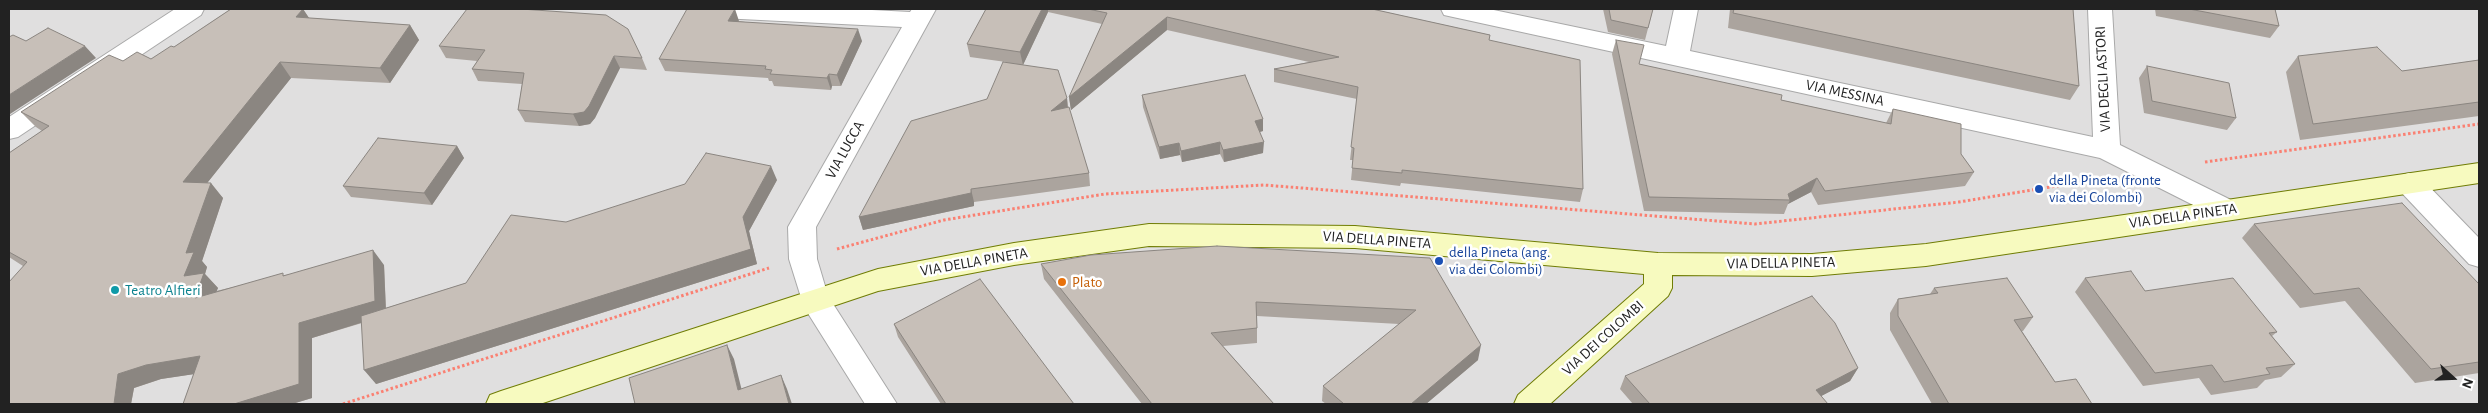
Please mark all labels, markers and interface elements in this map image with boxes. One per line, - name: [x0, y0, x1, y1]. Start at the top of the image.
- street label: VIA DEGLI ASTORI: [2091, 26, 2115, 132]
- street label: VIA MESSINA: [1804, 76, 1886, 110]
- street label: VIA LUCCA: [822, 118, 868, 182]
- place label: della Pineta (fronte via dei Colombi): [2049, 171, 2161, 206]
- marker: della Pineta (fronte via dei Colombi): [2033, 183, 2045, 195]
- street label: VIA DELLA PINETA: [2128, 200, 2238, 232]
- street label: VIA DELLA PINETA: [1322, 227, 1432, 253]
- place label: della Pineta (ang. via dei Colombi): [1449, 243, 1550, 278]
- street label: VIA DELLA PINETA: [919, 244, 1029, 280]
- street label: VIA DELLA PINETA: [1727, 253, 1835, 273]
- marker: della Pineta (ang. via dei Colombi): [1433, 255, 1445, 267]
- place label: Plato: [1072, 273, 1102, 291]
- marker: Plato: [1056, 276, 1068, 288]
- place label: Teatro Alfieri: [125, 281, 201, 299]
- marker: Teatro Alfieri: [109, 284, 121, 296]
- street label: VIA DEI COLOMBI: [1559, 297, 1647, 379]
- north arrow: [2428, 353, 2478, 403]
- text: N: [2459, 376, 2475, 390]

